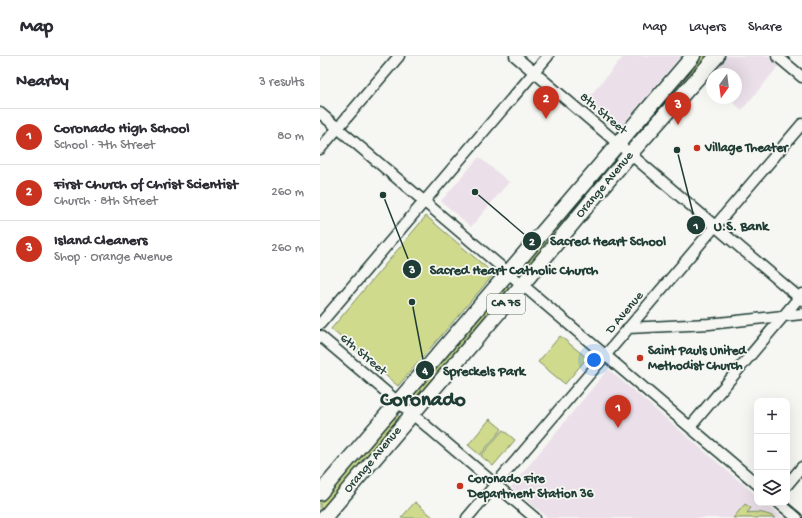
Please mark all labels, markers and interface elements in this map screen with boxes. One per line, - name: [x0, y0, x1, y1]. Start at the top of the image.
- text: Map: [20, 16, 53, 39]
- text: Map: [643, 19, 667, 36]
- text: Layers: [689, 19, 726, 36]
- text: Share: [748, 19, 782, 36]
- north arrow: [706, 68, 742, 104]
- text: Nearby: [16, 72, 69, 92]
- text: 3 results: [259, 75, 304, 90]
- pin: 2: [533, 86, 559, 119]
- street label: 8th Street: [576, 90, 631, 139]
- pin: 3: [665, 92, 691, 125]
- text: Coronado High School: [54, 120, 190, 138]
- text: 1: [26, 129, 32, 144]
- text: 80 m: [277, 129, 304, 144]
- text: School · 7th Street: [54, 138, 155, 153]
- place label: Village Theater: [704, 141, 789, 156]
- marker: Village Theater: [692, 143, 702, 153]
- street label: Orange Avenue: [573, 149, 637, 221]
- text: First Church of Christ Scientist: [54, 176, 238, 194]
- text: 2: [26, 185, 32, 200]
- text: 260 m: [271, 185, 304, 200]
- text: Church · 8th Street: [54, 194, 158, 209]
- callout: U.S. Bank: [686, 212, 776, 238]
- text: U.S. Bank: [714, 219, 770, 236]
- text: 1: [693, 220, 699, 234]
- callout: Sacred Heart School: [522, 228, 674, 254]
- text: Island Cleaners: [54, 232, 147, 250]
- text: Sacred Heart School: [550, 234, 666, 251]
- text: 2: [529, 236, 535, 250]
- text: 3: [26, 241, 32, 256]
- text: 260 m: [271, 241, 304, 256]
- text: Shop · Orange Avenue: [54, 250, 173, 265]
- callout: Sacred Heart Catholic Church: [402, 256, 607, 282]
- text: Sacred Heart Catholic Church: [430, 263, 599, 280]
- text: 3: [408, 264, 415, 278]
- street label: D Avenue: [602, 289, 647, 338]
- road number: CA 75: [487, 294, 525, 314]
- street label: 6th Street: [336, 331, 391, 380]
- place label: Saint Pauls United Methodist Church: [648, 344, 747, 374]
- your location: [584, 350, 604, 370]
- marker: Saint Pauls United Methodist Church: [635, 353, 645, 363]
- callout: Spreckels Park: [415, 357, 533, 383]
- text: Spreckels Park: [443, 364, 527, 381]
- text: 4: [421, 365, 428, 379]
- district label: Coronado: [379, 389, 466, 414]
- pin: 1: [605, 395, 631, 428]
- map controls: [754, 398, 790, 506]
- button: +: [754, 398, 790, 434]
- street label: Orange Avenue: [341, 424, 405, 496]
- button: −: [754, 434, 790, 470]
- button: layers: [754, 470, 790, 506]
- place label: Coronado Fire Department Station 36: [467, 472, 594, 503]
- marker: Coronado Fire Department Station 36: [455, 481, 465, 491]

